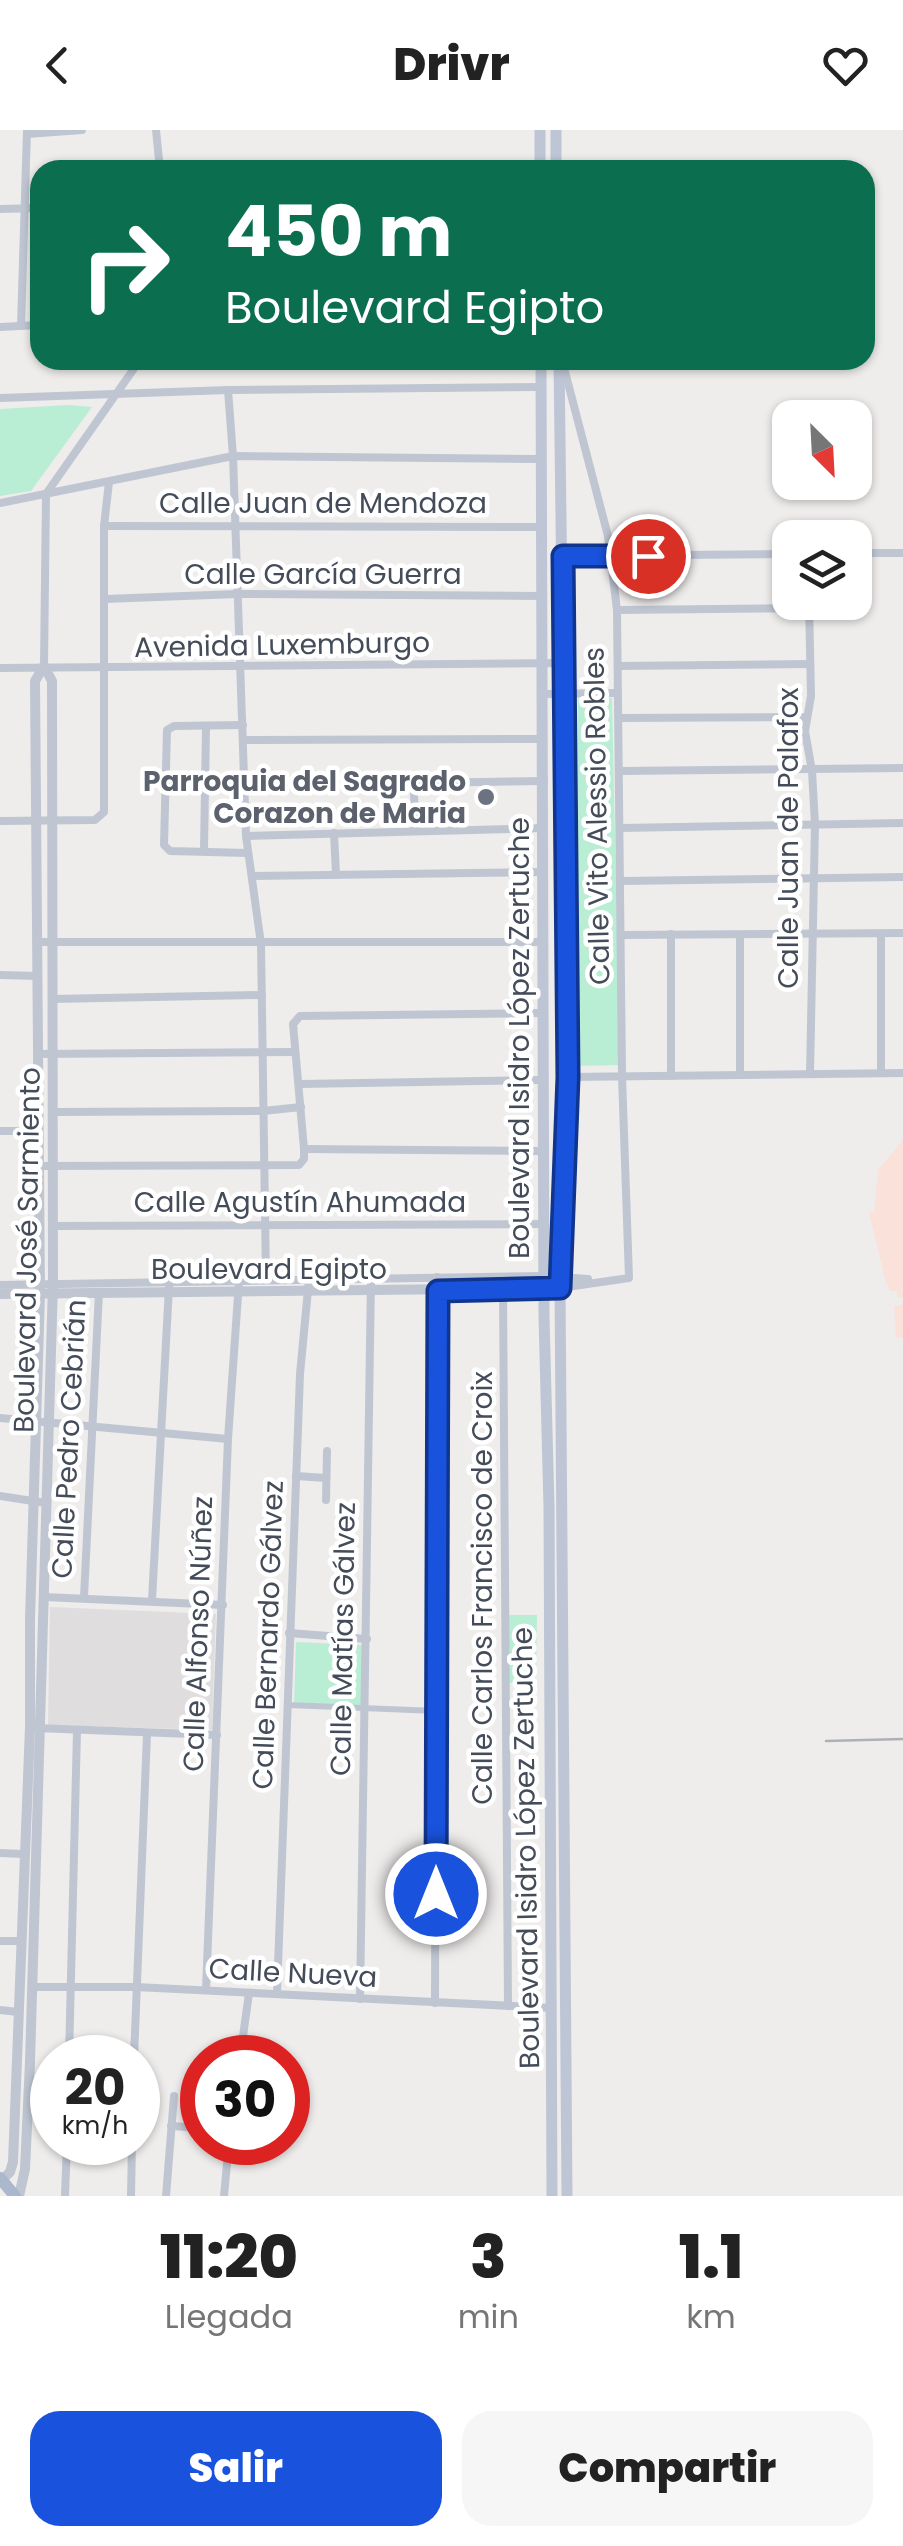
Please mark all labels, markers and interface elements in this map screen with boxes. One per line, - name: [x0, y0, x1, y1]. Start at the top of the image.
- text: Drivr: [393, 33, 510, 96]
- icon: back: [30, 38, 85, 93]
- icon: heart: [818, 38, 873, 93]
- text: 450 m: [225, 182, 453, 281]
- icon: right: [60, 200, 190, 330]
- text: Boulevard Egipto: [225, 276, 604, 339]
- north arrow: [772, 400, 872, 500]
- map controls: [772, 400, 872, 620]
- street label: Calle Juan de Mendoza: [159, 484, 487, 523]
- pin: [606, 514, 691, 599]
- button: layers: [772, 520, 872, 620]
- icon: arrive: [621, 529, 676, 584]
- street label: Calle García Guerra: [184, 555, 462, 594]
- street label: Avenida Luxemburgo: [134, 623, 430, 667]
- street label: Calle Vito Alessio Robles: [575, 647, 619, 985]
- street label: Calle Juan de Palafox: [769, 687, 808, 989]
- place label: Parroquia del Sagrado Corazon de Maria: [143, 762, 466, 833]
- marker: Parroquia del Sagrado Corazon de Maria: [475, 786, 497, 808]
- street label: Boulevard Isidro López Zertuche: [500, 817, 539, 1259]
- street label: Boulevard José Sarmiento: [4, 1067, 50, 1433]
- street label: Calle Agustín Ahumada: [134, 1183, 466, 1222]
- street label: Boulevard Egipto: [151, 1250, 387, 1289]
- street label: Calle Pedro Cebrián: [42, 1298, 96, 1580]
- street label: Calle Carlos Francisco de Croix: [463, 1371, 502, 1805]
- street label: Calle Bernardo Gálvez: [243, 1480, 293, 1790]
- street label: Calle Alfonso Núñez: [174, 1496, 222, 1772]
- street label: Calle Matías Gálvez: [321, 1502, 365, 1776]
- street label: Boulevard Isidro López Zertuche: [503, 1627, 549, 2069]
- position arrow: [384, 1842, 488, 1946]
- street label: Calle Nueva: [208, 1949, 378, 1997]
- speed limit sign: 30: [180, 2035, 310, 2165]
- text: 20: [64, 2052, 126, 2123]
- text: km/h: [62, 2108, 128, 2143]
- text: 11:20: [160, 2215, 298, 2299]
- text: 3: [470, 2215, 507, 2299]
- text: 1.1: [679, 2215, 743, 2299]
- text: Llegada: [165, 2294, 293, 2339]
- text: min: [458, 2294, 519, 2339]
- text: km: [686, 2294, 736, 2339]
- button: Salir: [30, 2411, 442, 2526]
- button: Compartir: [462, 2411, 873, 2526]

